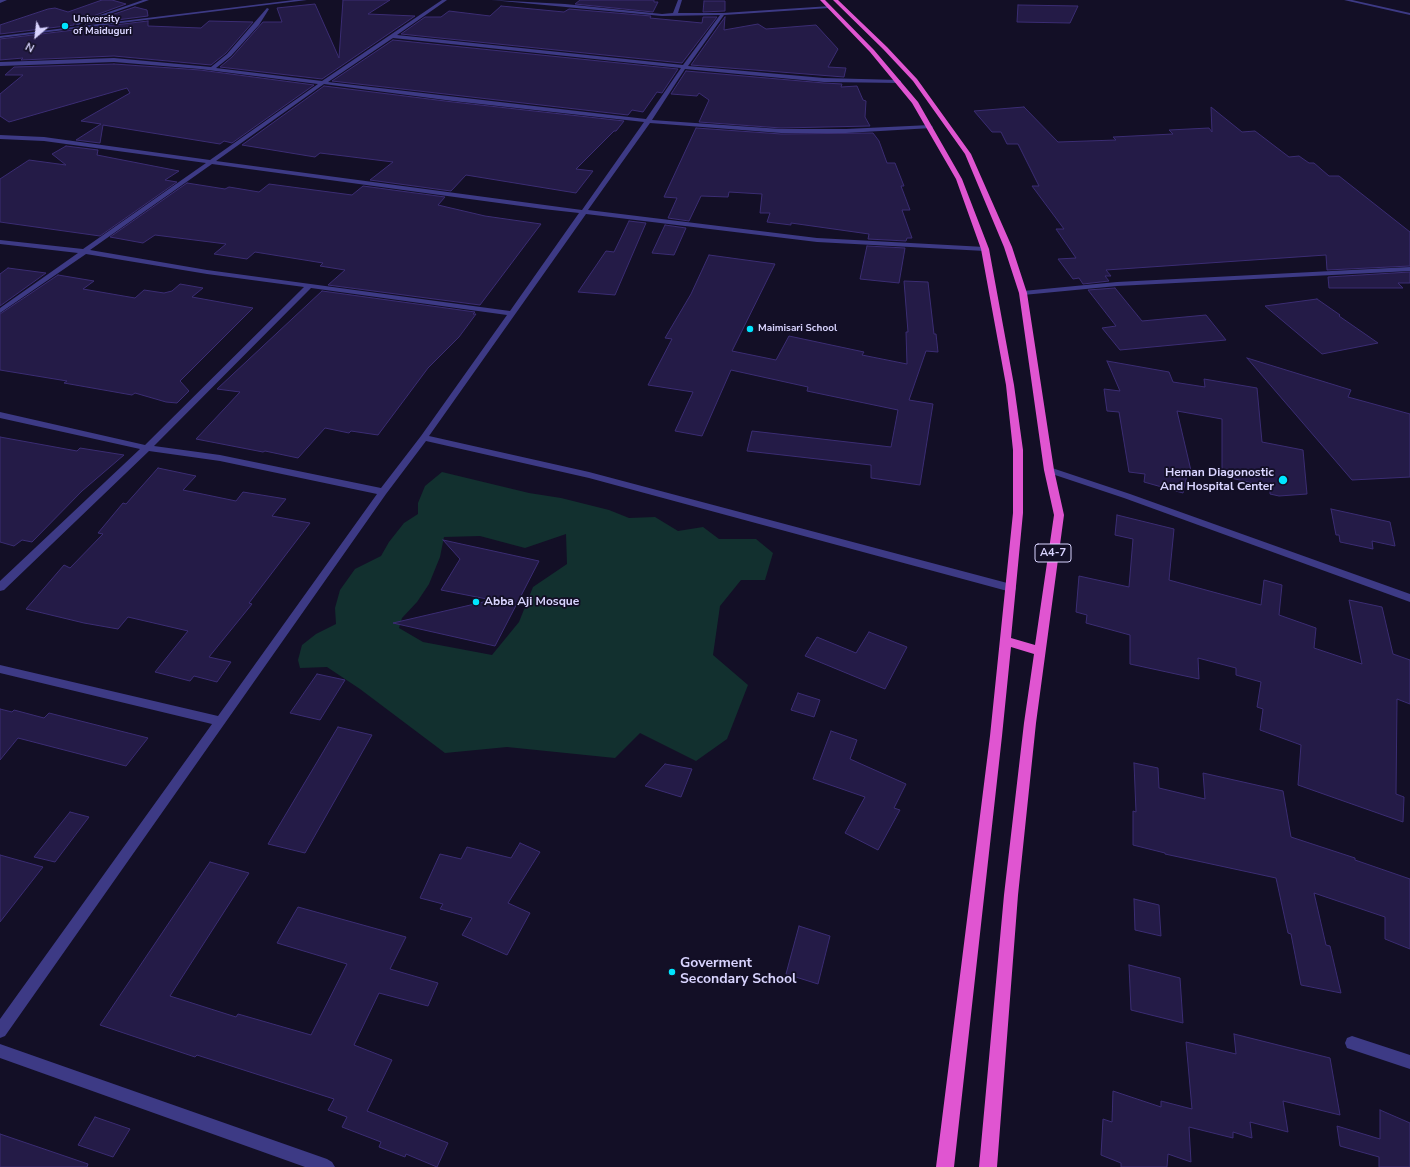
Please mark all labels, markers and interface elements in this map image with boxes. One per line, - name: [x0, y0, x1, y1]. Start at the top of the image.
- place label: University of Maiduguri: [73, 14, 132, 38]
- north arrow: [16, 16, 56, 56]
- marker: University of Maiduguri: [60, 21, 70, 31]
- text: N: [23, 38, 37, 56]
- place label: Maimisari School: [758, 323, 837, 335]
- marker: Maimisari School: [745, 324, 755, 334]
- place label: Heman Diagonostic And Hospital Center: [1160, 466, 1274, 494]
- marker: Heman Diagonostic And Hospital Center: [1277, 474, 1289, 486]
- road number: A4-7: [1035, 544, 1071, 562]
- place label: Abba Aji Mosque: [484, 595, 579, 609]
- marker: Abba Aji Mosque: [471, 597, 481, 607]
- place label: Goverment Secondary School: [680, 956, 796, 988]
- marker: Goverment Secondary School: [667, 967, 677, 977]

